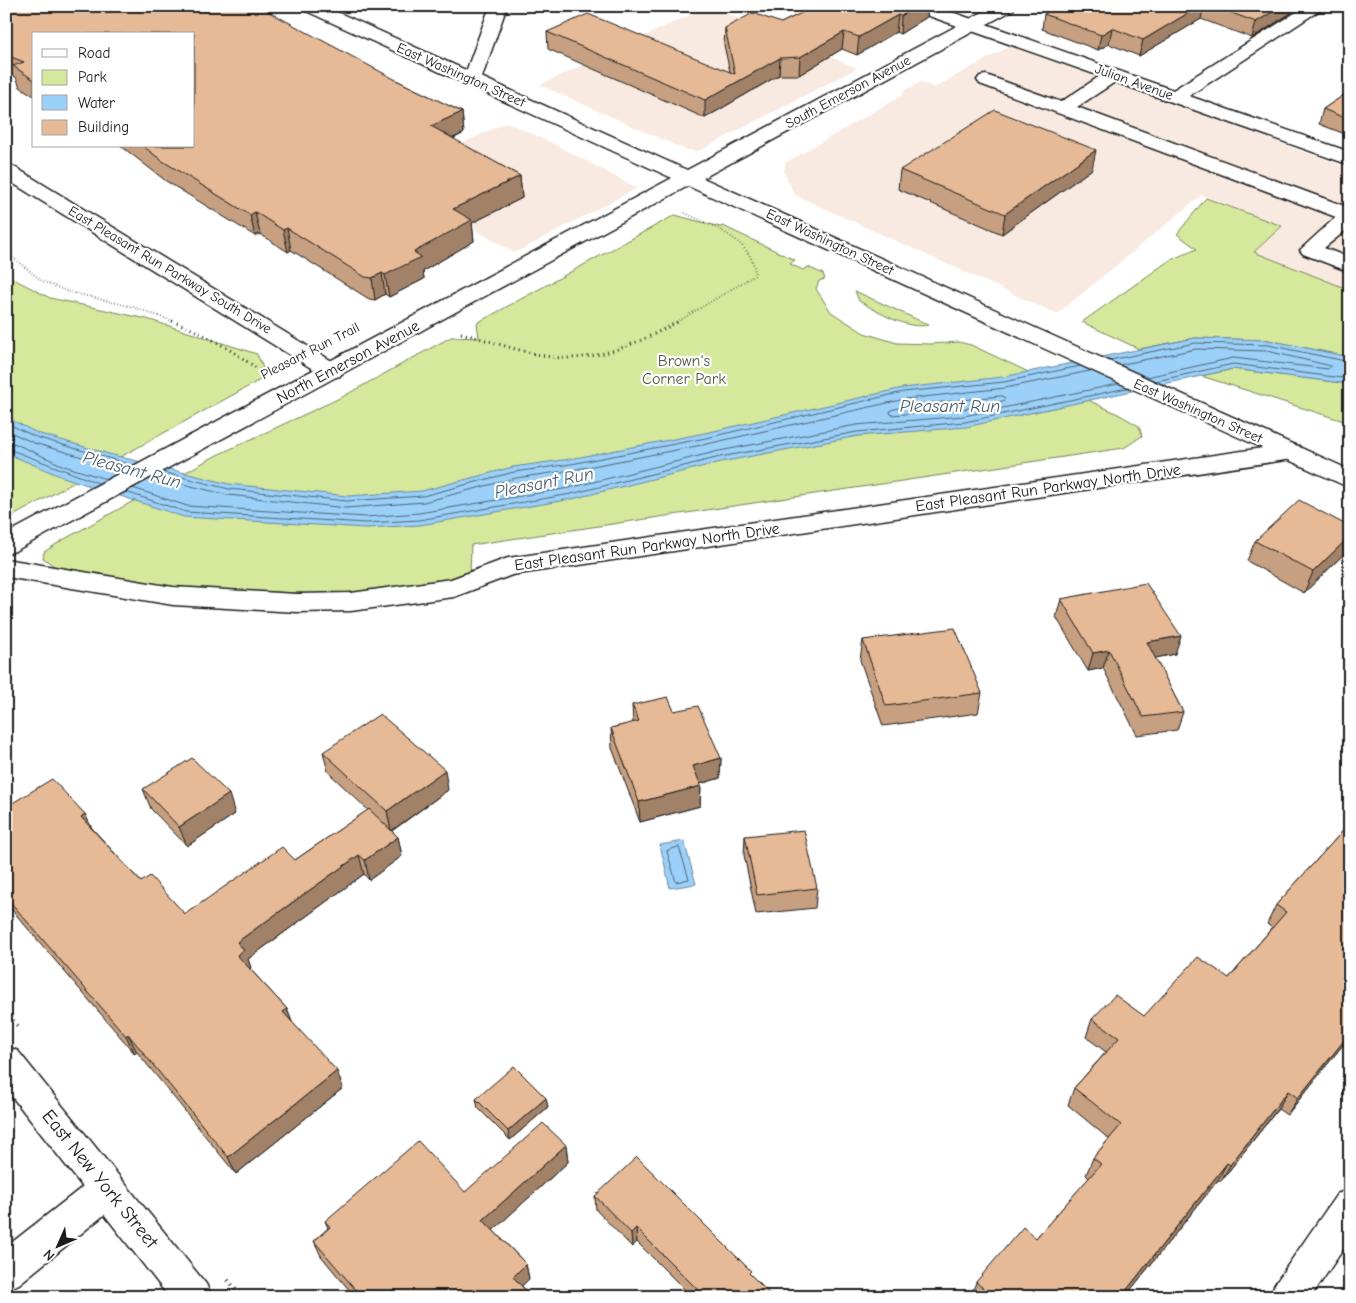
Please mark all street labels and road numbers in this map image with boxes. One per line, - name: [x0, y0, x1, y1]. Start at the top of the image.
- street label: East Washington Street: [394, 39, 529, 111]
- street label: South Emerson Avenue: [783, 52, 913, 132]
- street label: Julian Avenue: [1093, 60, 1175, 104]
- street label: East Pleasant Run Parkway South Drive: [65, 202, 275, 338]
- street label: East Washington Street: [764, 205, 897, 279]
- street label: North Emerson Avenue: [274, 317, 422, 407]
- street label: Pleasant Run Trail: [258, 319, 362, 383]
- street label: East Washington Street: [1131, 375, 1266, 447]
- street label: East Pleasant Run Parkway North Drive: [914, 460, 1182, 516]
- street label: East Pleasant Run Parkway North Drive: [513, 519, 781, 575]
- street label: East New York Street: [37, 1105, 163, 1253]

